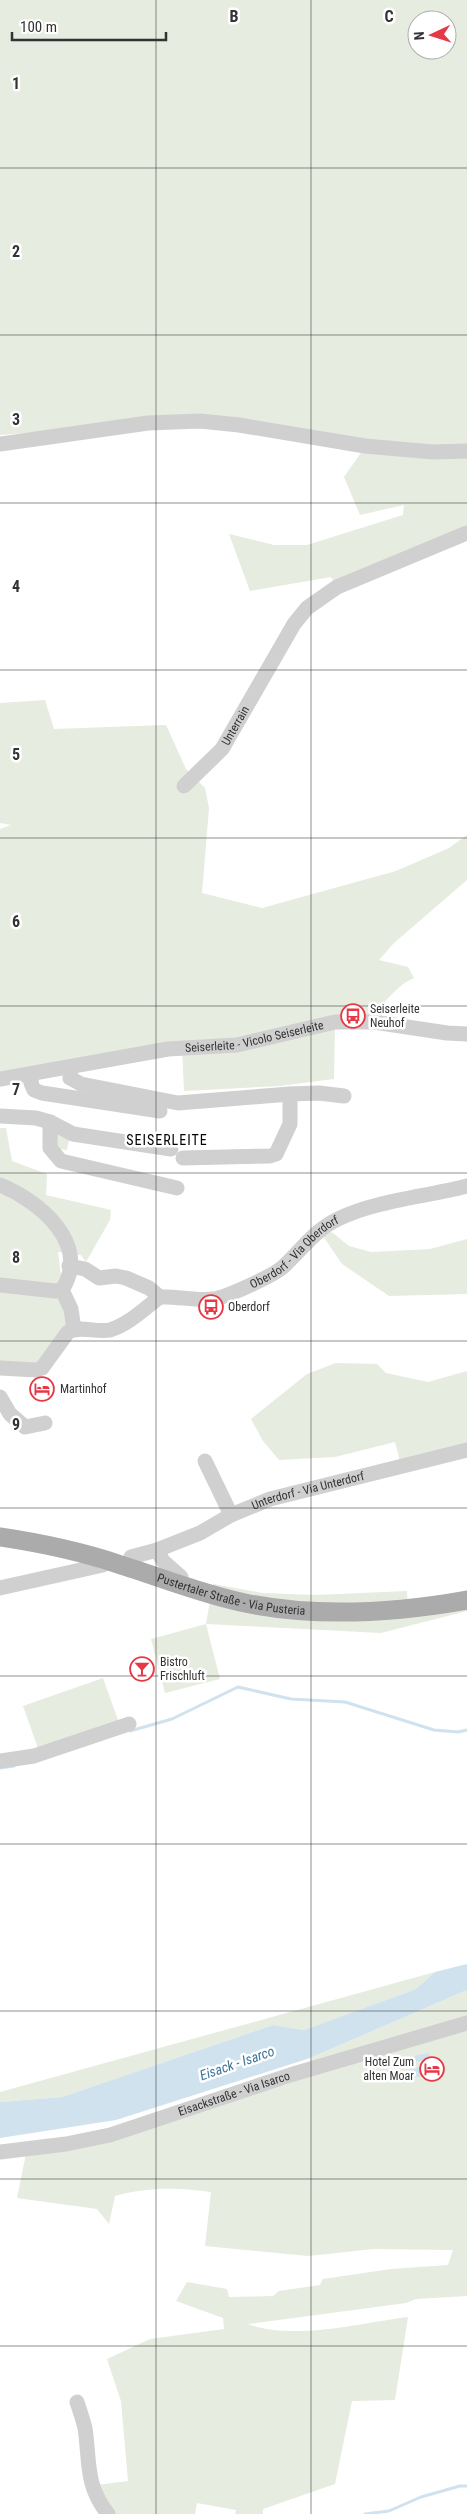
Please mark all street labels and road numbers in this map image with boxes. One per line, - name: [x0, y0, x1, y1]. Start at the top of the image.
- street label: Unterrain: [219, 703, 252, 748]
- street label: Seiserleite - Vicolo Seiserleite: [185, 1018, 325, 1055]
- street label: Oberdorf - Via Oberdorf: [248, 1213, 341, 1291]
- street label: Unterdorf - Via Unterdorf: [250, 1469, 366, 1513]
- street label: Pustertaler Straße - Via Pusteria: [155, 1571, 306, 1618]
- street label: Eisackstraße - Via Isarco: [176, 2069, 292, 2119]

